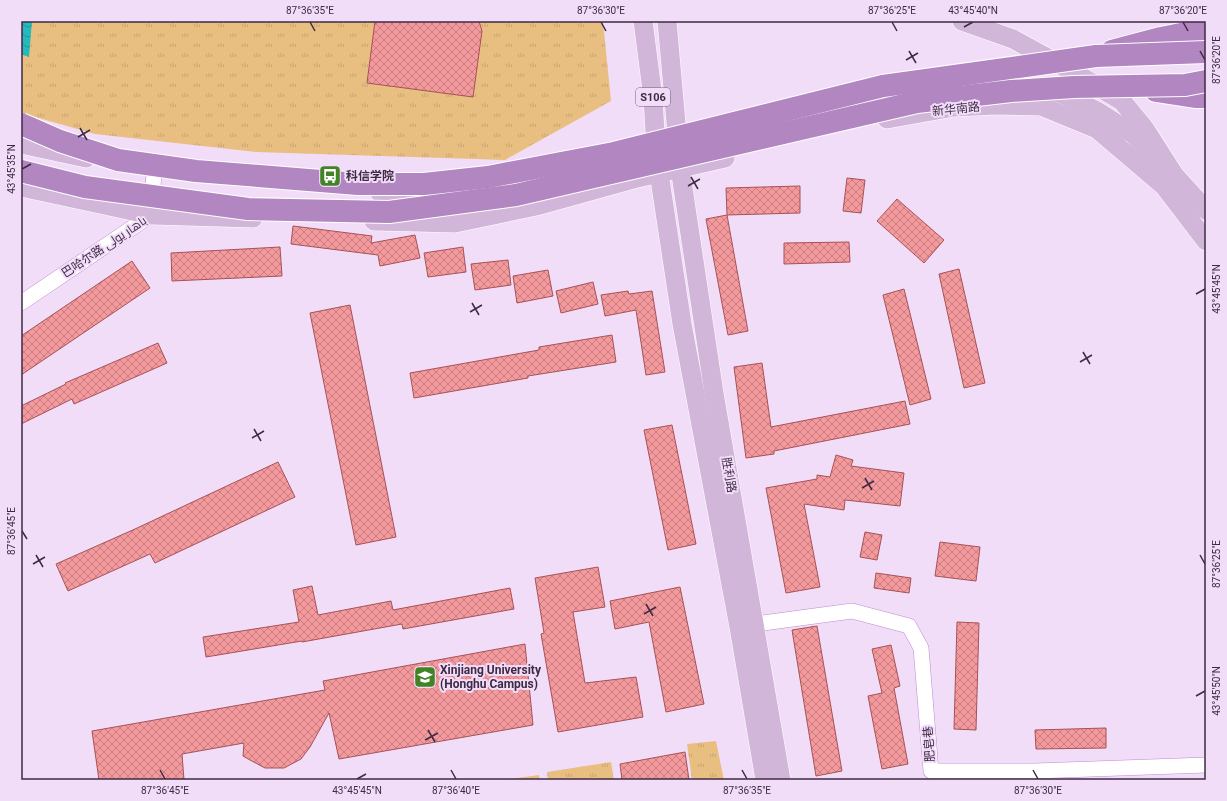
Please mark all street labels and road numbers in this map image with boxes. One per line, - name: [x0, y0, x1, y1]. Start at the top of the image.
- road number: S106: [636, 88, 670, 106]
- street label: 新华南路: [931, 100, 981, 118]
- street label: 巴哈尔路 باھار يولى: [59, 213, 149, 281]
- street label: 胜利路: [719, 456, 739, 494]
- street label: 肥皂巷: [921, 726, 937, 762]

